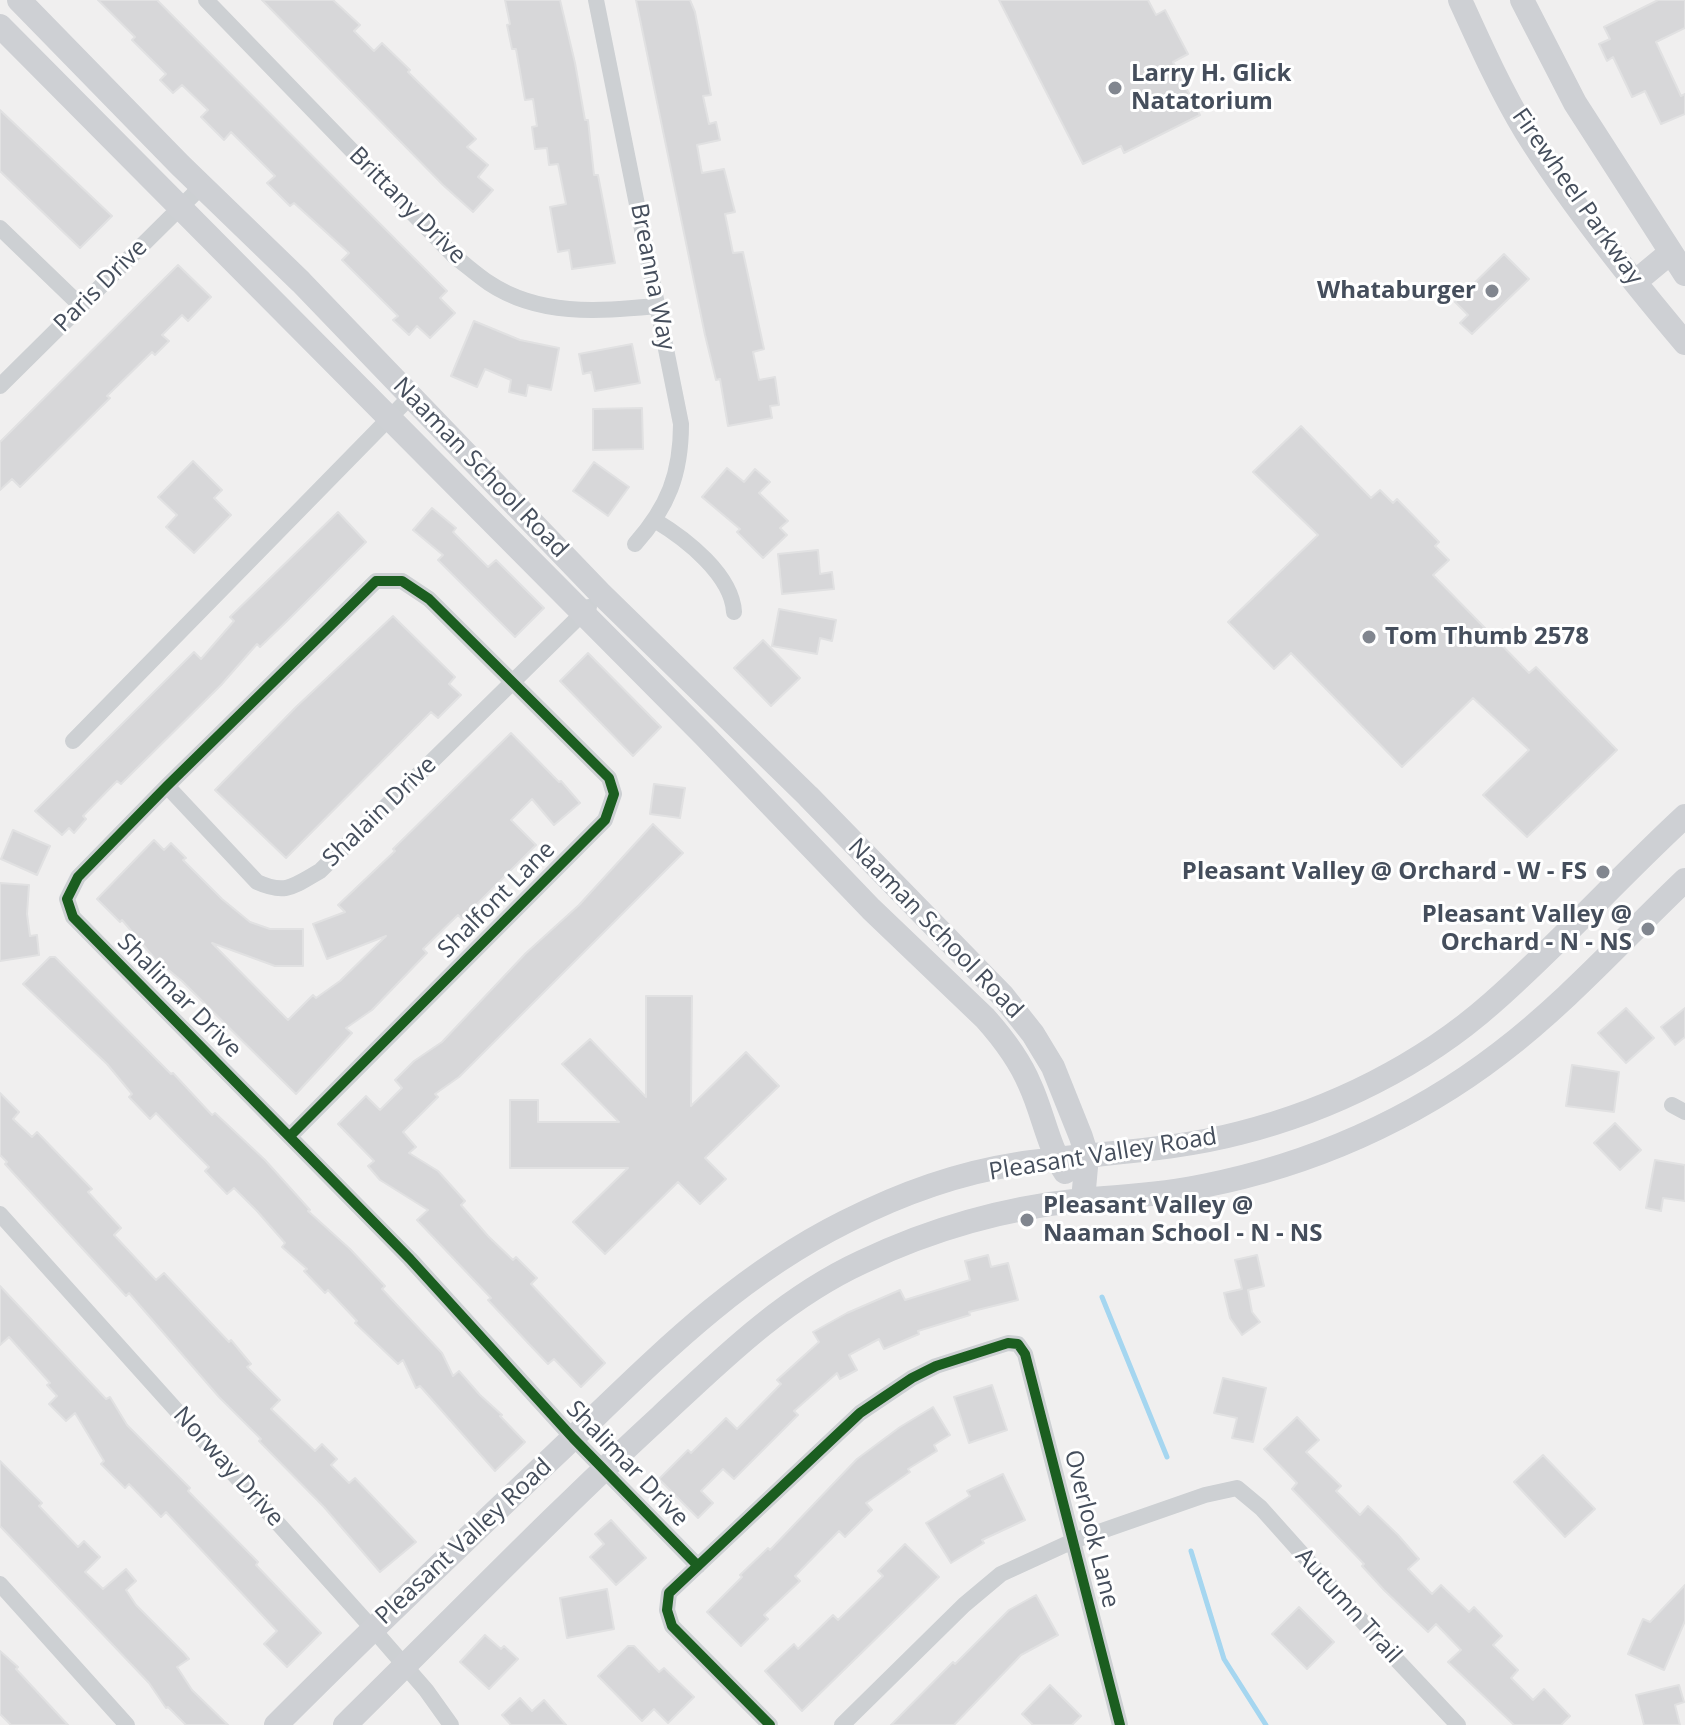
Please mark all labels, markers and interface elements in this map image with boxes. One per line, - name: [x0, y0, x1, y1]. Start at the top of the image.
- place label: Larry H. Glick Natatorium: [1131, 60, 1291, 116]
- marker: Larry H. Glick Natatorium: [1106, 79, 1124, 97]
- street label: Firewheel Parkway: [1505, 103, 1649, 291]
- street label: Brittany Drive: [343, 142, 471, 270]
- street label: Breanna Way: [624, 201, 680, 353]
- street label: Paris Drive: [48, 233, 154, 339]
- place label: Whataburger: [1317, 277, 1476, 305]
- marker: Whataburger: [1483, 282, 1501, 300]
- street label: Naaman School Road: [387, 372, 573, 564]
- place label: Tom Thumb 2578: [1385, 623, 1589, 651]
- marker: Tom Thumb 2578: [1360, 628, 1378, 646]
- street label: Shalain Drive: [317, 751, 443, 873]
- street label: Naaman School Road: [842, 833, 1028, 1025]
- street label: Shalfont Lane: [433, 836, 561, 964]
- place label: Pleasant Valley @ Orchard - W - FS: [1182, 858, 1587, 886]
- marker: Pleasant Valley @ Orchard - W - FS: [1594, 863, 1612, 881]
- place label: Pleasant Valley @ Orchard - N - NS: [1422, 901, 1632, 957]
- marker: Pleasant Valley @ Orchard - N - NS: [1639, 920, 1657, 938]
- street label: Shalimar Drive: [111, 928, 247, 1064]
- street label: Pleasant Valley Road: [987, 1123, 1219, 1187]
- place label: Pleasant Valley @ Naaman School - N - NS: [1043, 1192, 1323, 1248]
- marker: Pleasant Valley @ Naaman School - N - NS: [1018, 1211, 1036, 1229]
- street label: Shalimar Drive: [560, 1395, 694, 1533]
- street label: Norway Drive: [167, 1401, 289, 1533]
- street label: Overlook Lane: [1057, 1447, 1125, 1611]
- street label: Pleasant Valley Road: [370, 1453, 558, 1631]
- street label: Autumn Trail: [1289, 1543, 1407, 1669]

